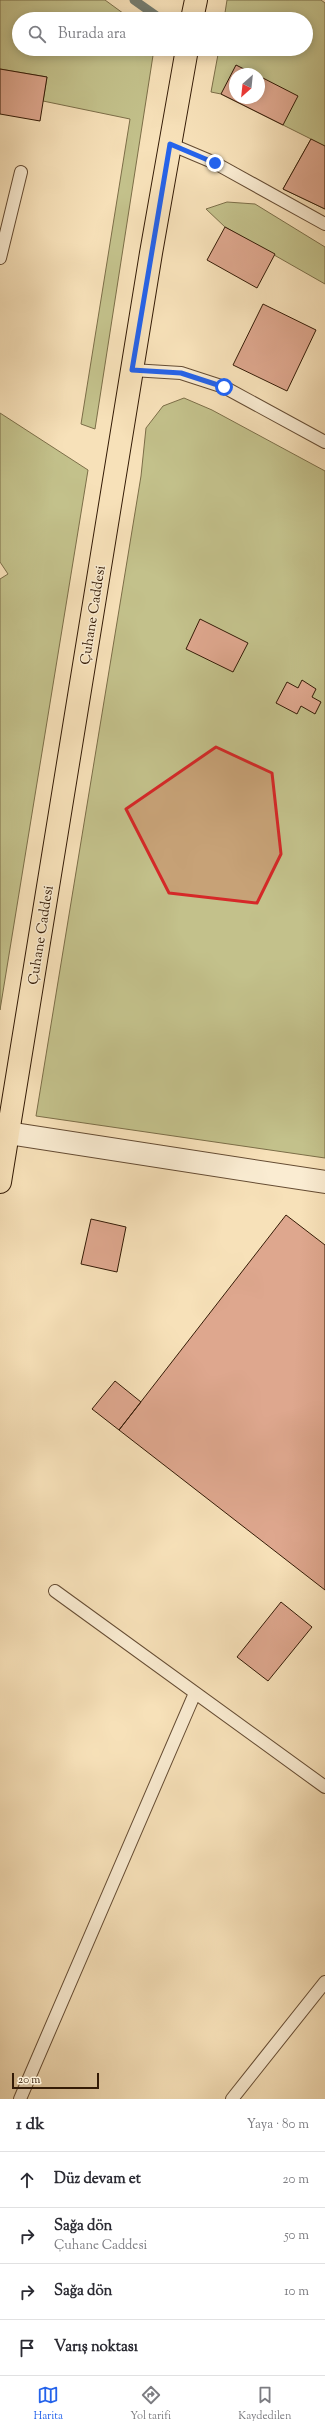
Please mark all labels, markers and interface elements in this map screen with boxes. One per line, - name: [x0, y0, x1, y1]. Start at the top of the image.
- search box: [12, 12, 313, 56]
- icon: search: [26, 23, 48, 45]
- text: Burada ara: [58, 24, 126, 45]
- north arrow: [229, 68, 265, 104]
- route end: [206, 154, 224, 172]
- route start: [215, 378, 233, 396]
- street label: Çuhane Caddesi: [76, 564, 112, 666]
- street label: Çuhane Caddesi: [24, 884, 60, 986]
- scale bar: [12, 2071, 99, 2090]
- text: 20 m: [18, 2072, 40, 2088]
- text: 1 dk: [16, 2113, 44, 2137]
- text: Yaya · 80 m: [247, 2116, 309, 2134]
- icon: ahead: [16, 2169, 38, 2191]
- text: Düz devam et: [54, 2169, 141, 2190]
- text: 20 m: [283, 2171, 309, 2189]
- text: Sağa dön: [54, 2216, 112, 2237]
- icon: right: [16, 2225, 38, 2247]
- text: 50 m: [284, 2227, 309, 2245]
- text: Çuhane Caddesi: [54, 2237, 147, 2255]
- icon: right: [16, 2281, 38, 2303]
- text: Sağa dön: [54, 2281, 112, 2302]
- text: 10 m: [284, 2283, 309, 2301]
- icon: arrive: [16, 2337, 38, 2359]
- text: Varış noktası: [54, 2337, 138, 2358]
- tab: Harita: [34, 2384, 63, 2424]
- tab: Yol tarifi: [130, 2384, 171, 2424]
- tab: Kaydedilen: [238, 2384, 291, 2424]

